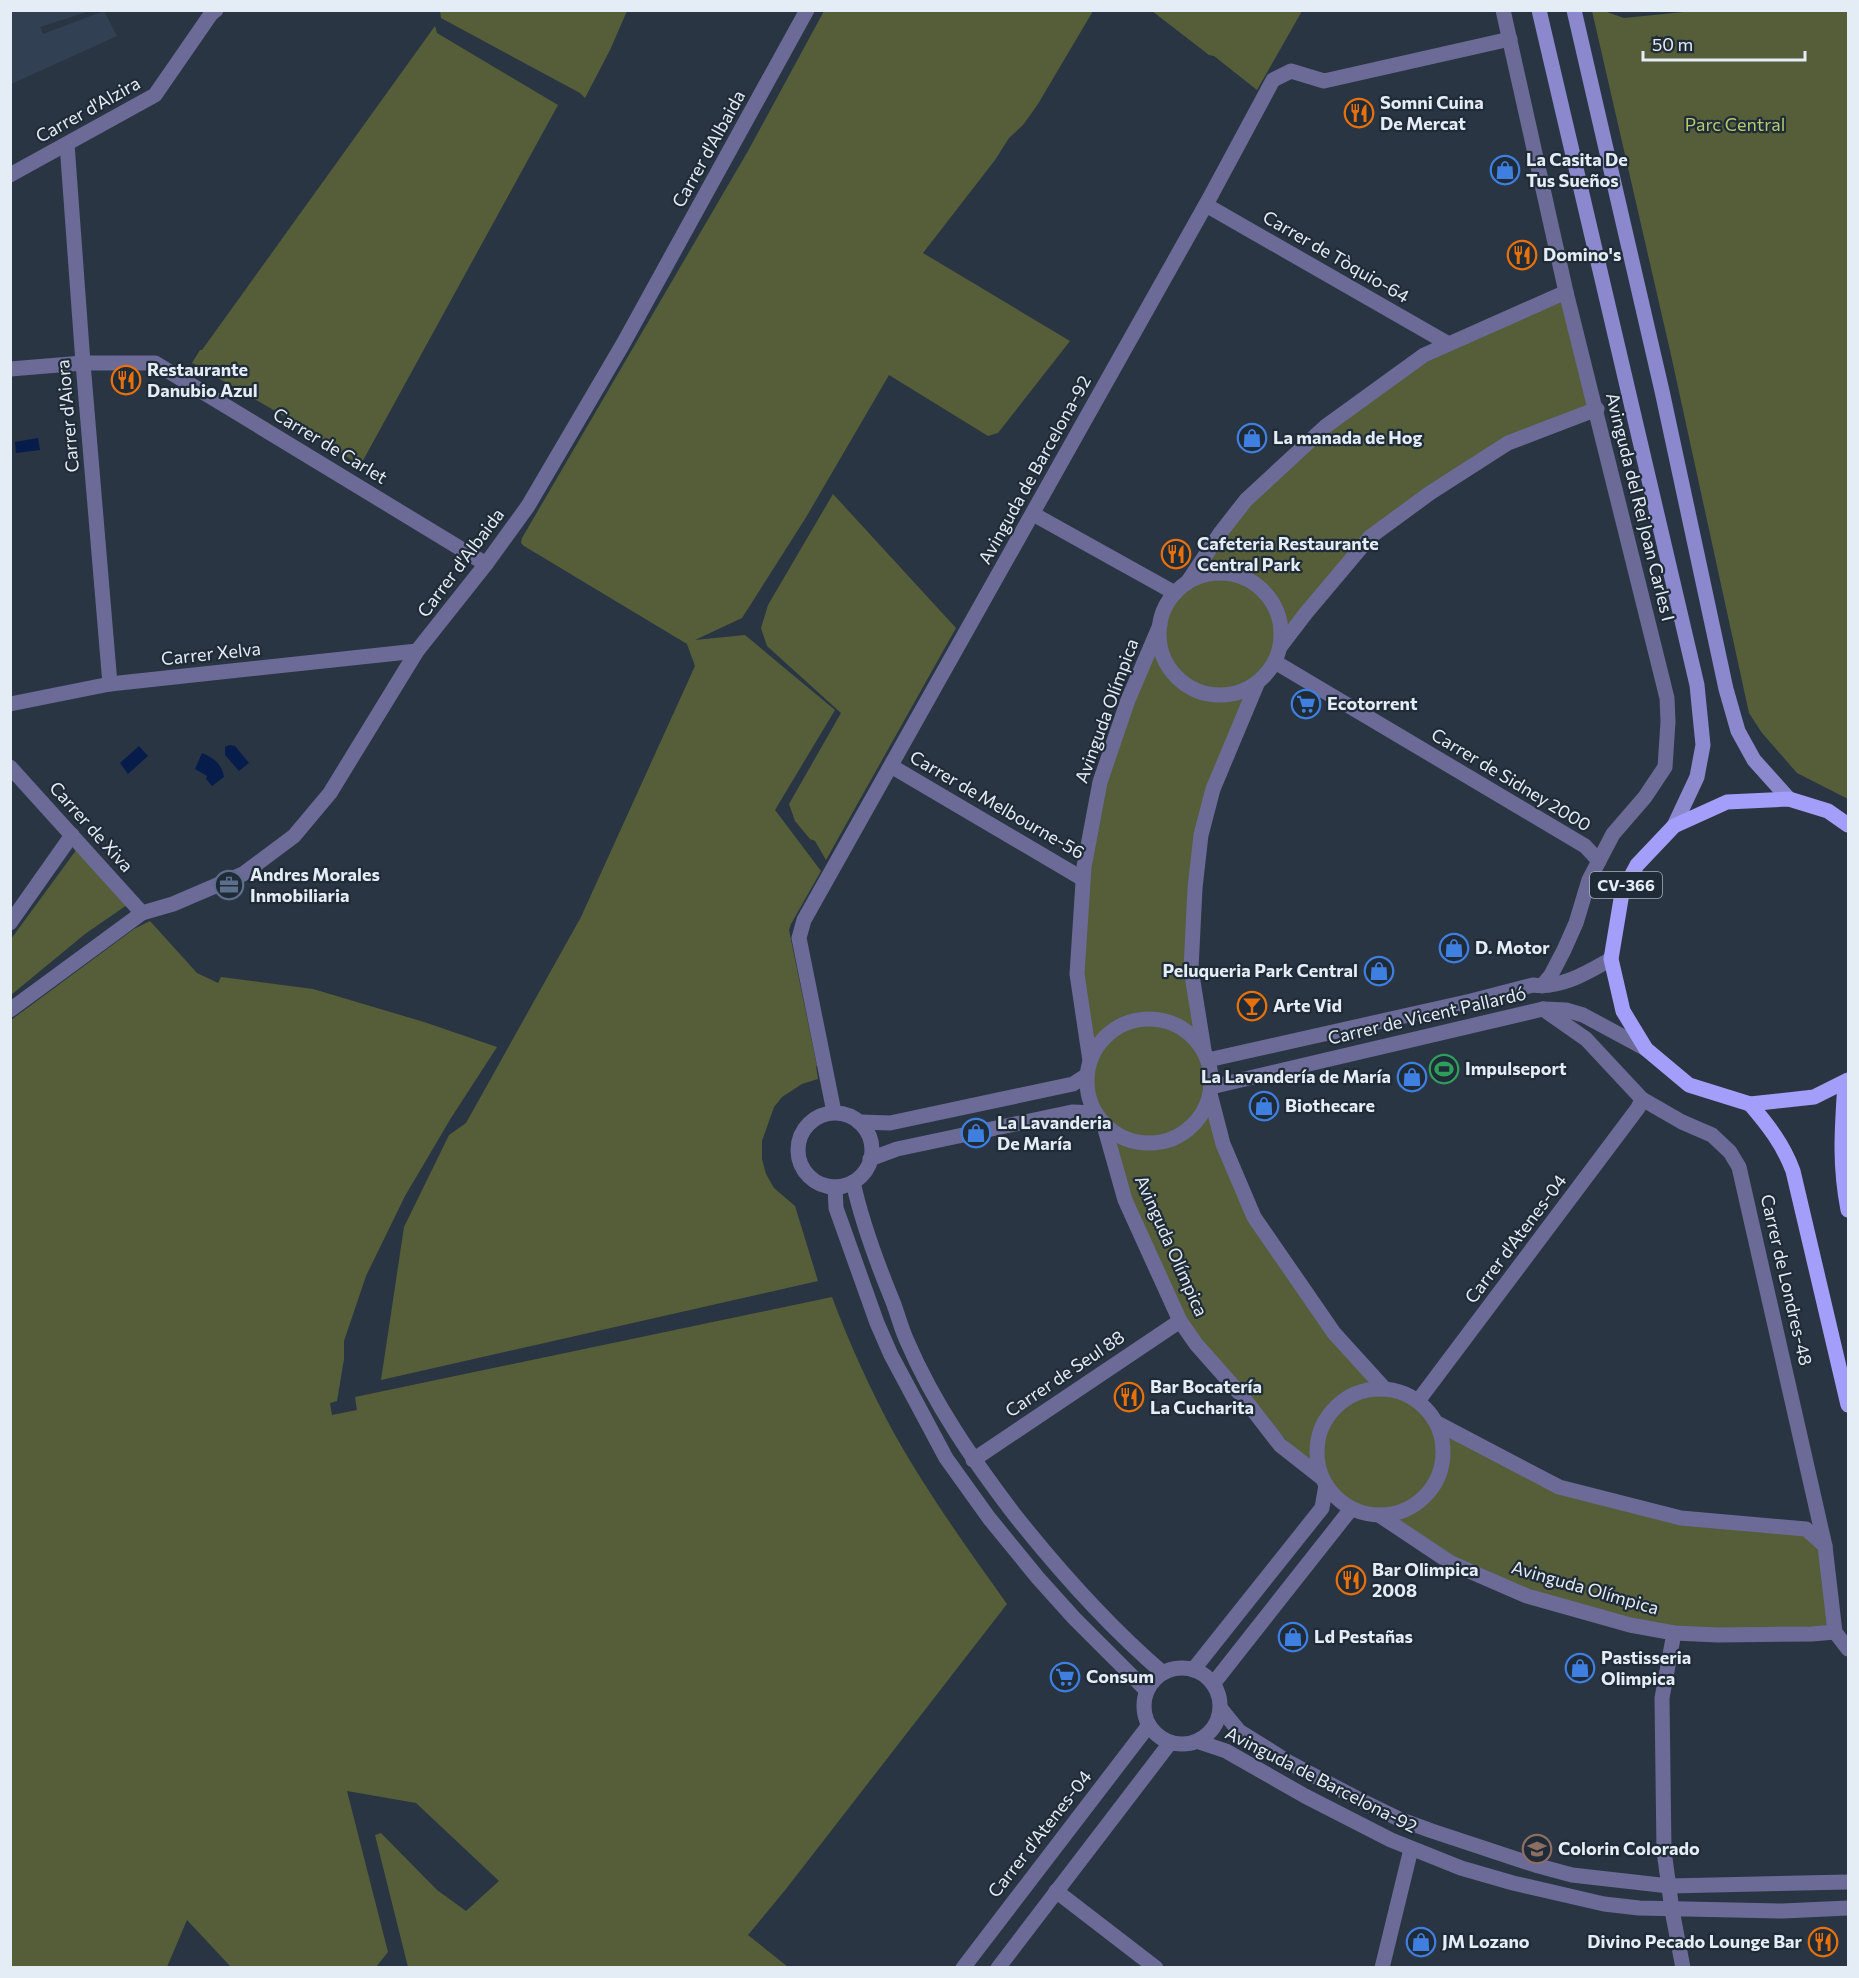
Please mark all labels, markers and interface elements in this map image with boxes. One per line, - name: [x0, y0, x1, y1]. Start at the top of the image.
- scale bar: [1643, 24, 1805, 62]
- text: 50 m: [1652, 33, 1693, 55]
- street label: Carrer d'Alzira: [31, 71, 144, 147]
- street label: Carrer d'Albaida: [667, 86, 749, 211]
- place label: Somni Cuina De Mercat: [1380, 91, 1484, 134]
- restaurant icon: Somni Cuina De Mercat: [1343, 97, 1375, 129]
- park label: Parc Central: [1685, 113, 1785, 135]
- place label: La Casita De Tus Sueños: [1526, 148, 1628, 191]
- shop icon: La Casita De Tus Sueños: [1489, 154, 1521, 186]
- street label: Carrer de Tòquio-64: [1259, 205, 1414, 307]
- restaurant icon: Domino's: [1506, 239, 1538, 271]
- place label: Domino's: [1543, 243, 1621, 265]
- place label: Restaurante Danubio Azul: [147, 358, 258, 401]
- street label: Carrer d'Aiora: [51, 359, 83, 473]
- restaurant icon: Restaurante Danubio Azul: [110, 364, 142, 396]
- street label: Avinguda de Barcelona-92: [973, 371, 1095, 568]
- street label: Avinguda del Rei Joan Carles I: [1602, 390, 1680, 623]
- street label: Carrer de Carlet: [269, 402, 392, 488]
- shop icon: La manada de Hog: [1236, 422, 1268, 454]
- place label: La manada de Hog: [1273, 426, 1423, 448]
- street label: Carrer d'Albaida: [412, 504, 508, 621]
- place label: Cafeteria Restaurante Central Park: [1197, 532, 1379, 575]
- restaurant icon: Cafeteria Restaurante Central Park: [1160, 538, 1192, 570]
- street label: Avinguda Olímpica: [1070, 635, 1142, 786]
- street label: Carrer Xelva: [160, 637, 262, 669]
- supermarket icon: Ecotorrent: [1290, 688, 1322, 720]
- place label: Ecotorrent: [1327, 692, 1418, 714]
- street label: Carrer de Sidney 2000: [1428, 723, 1595, 836]
- street label: Carrer de Melbourne-56: [906, 745, 1089, 863]
- street label: Carrer de Xiva: [45, 776, 138, 876]
- place label: Andres Morales Inmobiliaria: [250, 863, 380, 906]
- office icon: Andres Morales Inmobiliaria: [213, 869, 245, 901]
- road number: CV-366: [1590, 872, 1662, 898]
- shop icon: D. Motor: [1438, 932, 1470, 964]
- place label: D. Motor: [1475, 936, 1550, 958]
- shop icon: Peluqueria Park Central: [1363, 955, 1395, 987]
- place label: Peluqueria Park Central: [1162, 959, 1358, 981]
- street label: Carrer de Vicent Pallardó: [1325, 981, 1528, 1049]
- bar icon: Arte Vid: [1236, 990, 1268, 1022]
- place label: Arte Vid: [1273, 994, 1342, 1016]
- sports icon: Impulseport: [1428, 1053, 1460, 1085]
- place label: Impulseport: [1465, 1057, 1567, 1079]
- shop icon: La Lavandería de María: [1396, 1061, 1428, 1093]
- place label: La Lavandería de María: [1201, 1065, 1391, 1087]
- shop icon: Biothecare: [1248, 1090, 1280, 1122]
- place label: Biothecare: [1285, 1094, 1375, 1116]
- place label: La Lavanderia De María: [997, 1111, 1112, 1154]
- shop icon: La Lavanderia De María: [960, 1117, 992, 1149]
- street label: Carrer d'Atenes-04: [1460, 1169, 1571, 1307]
- street label: Avinguda Olímpica: [1131, 1172, 1213, 1320]
- street label: Carrer de Londres-48: [1757, 1192, 1817, 1368]
- street label: Carrer de Seul 88: [1001, 1325, 1128, 1421]
- place label: Bar Bocatería La Cucharita: [1150, 1375, 1262, 1418]
- restaurant icon: Bar Bocatería La Cucharita: [1113, 1381, 1145, 1413]
- street label: Avinguda Olímpica: [1509, 1555, 1661, 1619]
- place label: Bar Olimpica 2008: [1372, 1558, 1478, 1601]
- restaurant icon: Bar Olimpica 2008: [1335, 1564, 1367, 1596]
- shop icon: Ld Pestañas: [1277, 1621, 1309, 1653]
- place label: Ld Pestañas: [1314, 1625, 1413, 1647]
- place label: Pastisseria Olimpica: [1601, 1646, 1691, 1689]
- shop icon: Pastisseria Olimpica: [1564, 1652, 1596, 1684]
- supermarket icon: Consum: [1049, 1661, 1081, 1693]
- place label: Consum: [1086, 1665, 1154, 1687]
- street label: Avinguda de Barcelona-92: [1222, 1721, 1421, 1837]
- street label: Carrer d'Atenes-04: [983, 1765, 1096, 1901]
- school or university icon: Colorin Colorado: [1521, 1833, 1553, 1865]
- place label: Colorin Colorado: [1558, 1837, 1700, 1859]
- shop icon: JM Lozano: [1405, 1926, 1437, 1958]
- restaurant icon: Divino Pecado Lounge Bar: [1807, 1926, 1839, 1958]
- place label: JM Lozano: [1442, 1930, 1530, 1952]
- place label: Divino Pecado Lounge Bar: [1587, 1930, 1803, 1952]

